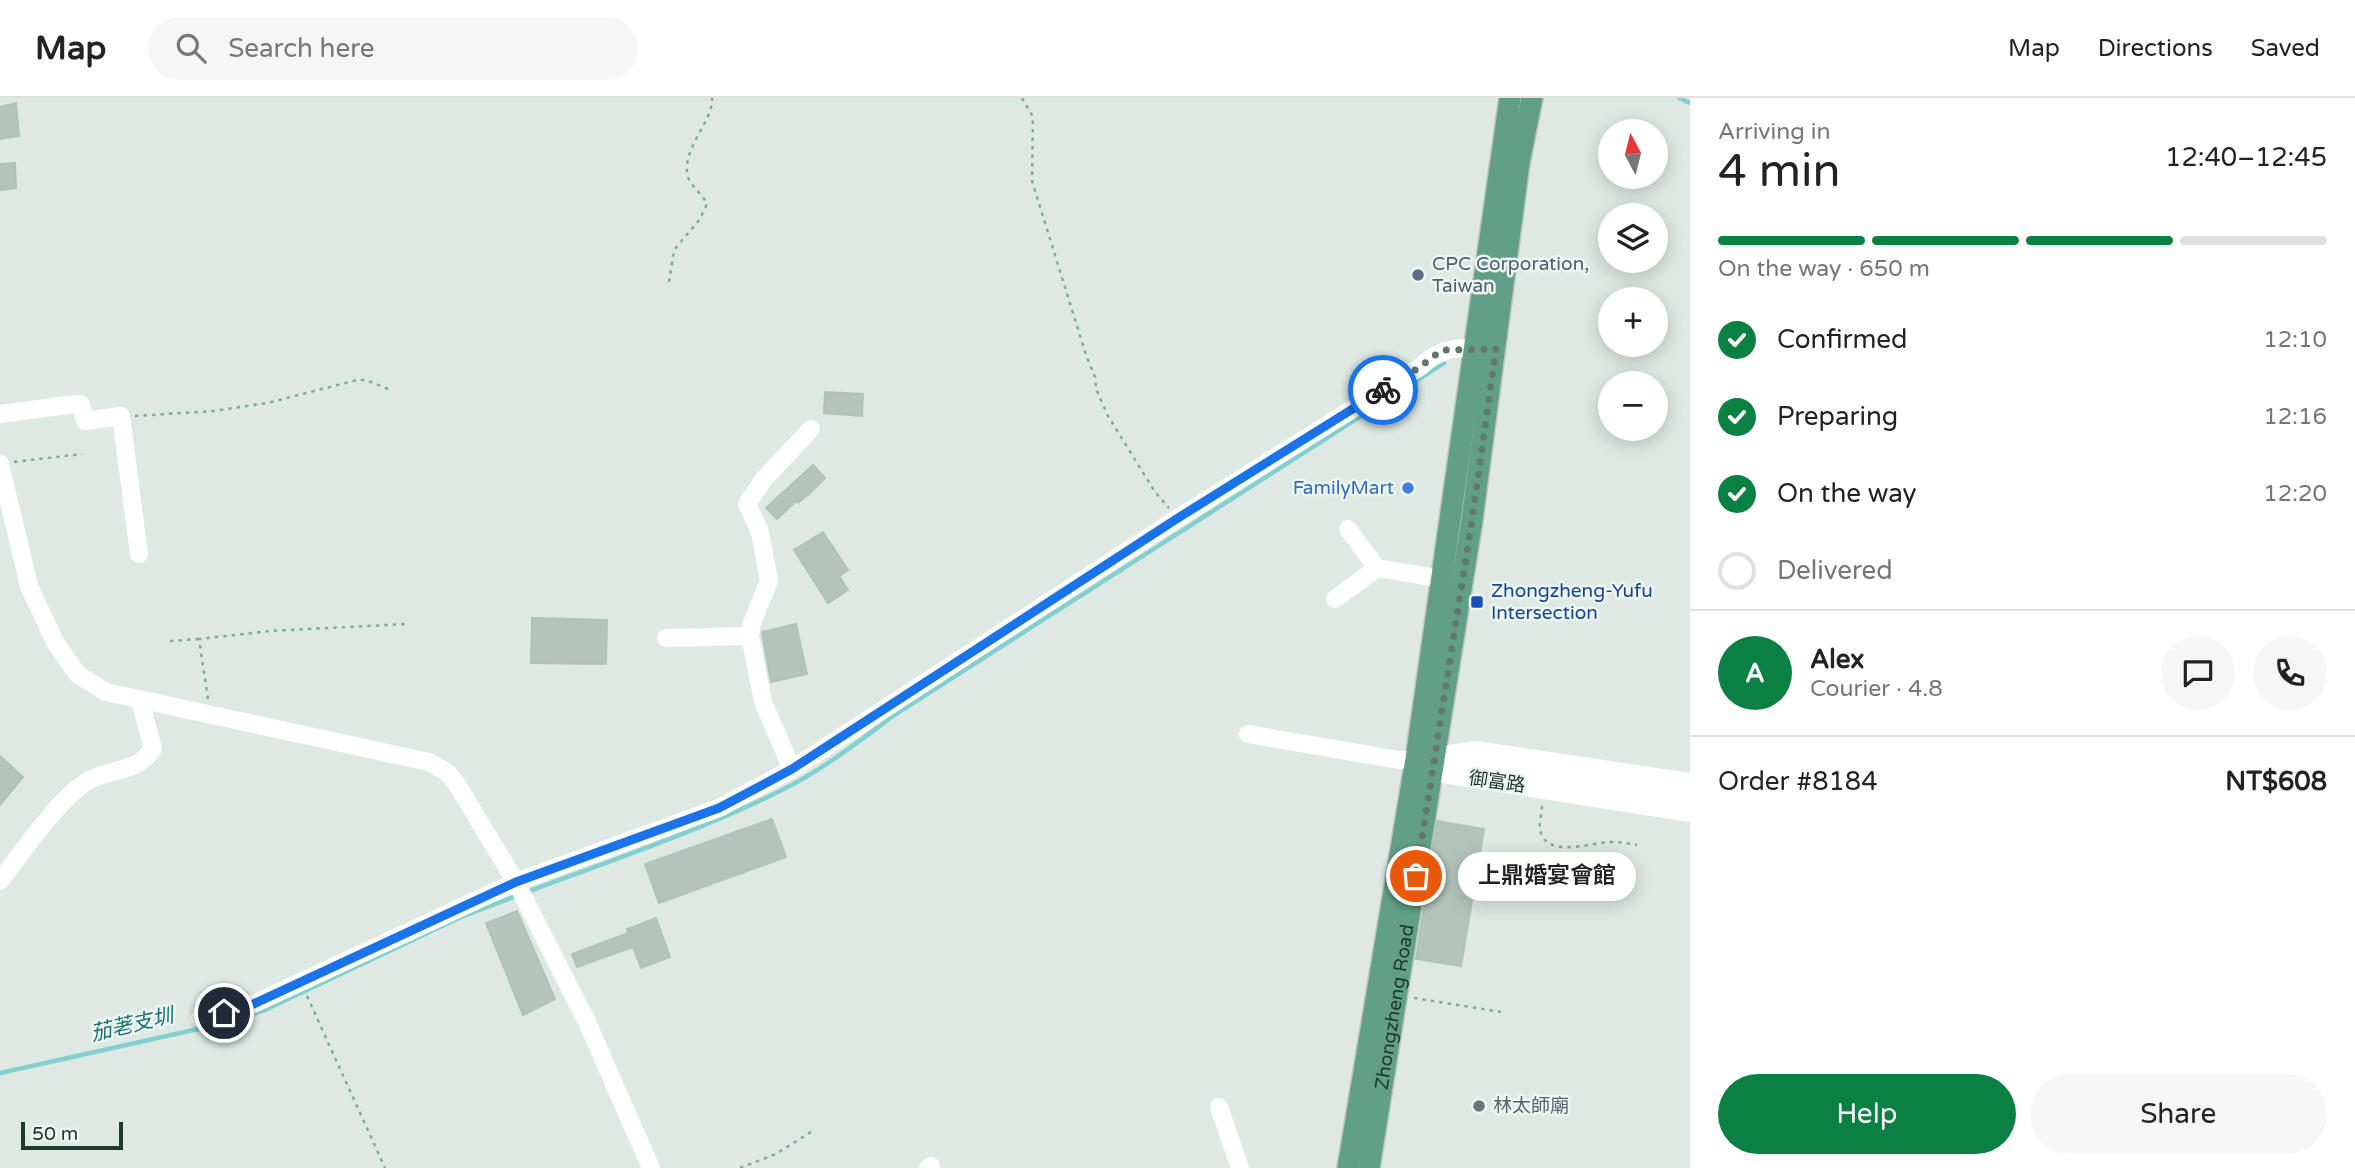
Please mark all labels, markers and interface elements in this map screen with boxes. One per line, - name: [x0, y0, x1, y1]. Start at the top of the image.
- search box: [148, 17, 638, 80]
- text: Map: [35, 29, 106, 68]
- icon: search: [172, 29, 210, 67]
- text: Search here: [228, 33, 374, 64]
- text: Map: [2008, 34, 2060, 63]
- text: Directions: [2098, 34, 2213, 63]
- text: Saved: [2251, 34, 2320, 63]
- text: Arriving in: [1718, 118, 1831, 146]
- north arrow: [1598, 119, 1668, 189]
- map controls: [1598, 119, 1668, 441]
- text: 12:40–12:45: [2165, 142, 2327, 173]
- text: 4 min: [1718, 144, 1841, 199]
- button: layers: [1598, 203, 1668, 273]
- place label: CPC Corporation, Taiwan: [1432, 253, 1589, 297]
- text: On the way · 650 m: [1718, 255, 1930, 283]
- marker: CPC Corporation, Taiwan: [1410, 267, 1426, 283]
- button: +: [1598, 287, 1668, 357]
- icon: check: [1718, 321, 1756, 359]
- text: Confirmed: [1777, 324, 1907, 355]
- text: 12:10: [2263, 326, 2327, 354]
- courier: [1348, 355, 1418, 425]
- icon: bike: [1364, 371, 1402, 409]
- button: −: [1598, 371, 1668, 441]
- icon: check: [1718, 398, 1756, 436]
- text: Preparing: [1777, 401, 1898, 432]
- text: 12:16: [2263, 403, 2327, 431]
- icon: check: [1718, 475, 1756, 513]
- place label: FamilyMart: [1293, 477, 1394, 499]
- text: On the way: [1777, 478, 1917, 509]
- marker: FamilyMart: [1400, 480, 1416, 496]
- text: 12:20: [2263, 480, 2327, 508]
- text: Delivered: [1777, 555, 1893, 586]
- place label: Zhongzheng-Yufu Intersection: [1491, 580, 1653, 624]
- marker: Zhongzheng-Yufu Intersection: [1469, 594, 1485, 610]
- button: chat: [2161, 636, 2235, 710]
- button: phone: [2253, 636, 2327, 710]
- text: Alex: [1810, 644, 1864, 675]
- text: A: [1745, 658, 1765, 689]
- text: Courier · 4.8: [1810, 675, 1943, 703]
- text: Order #8184: [1718, 766, 1878, 797]
- text: NT$608: [2225, 766, 2327, 797]
- street label: 御富路: [1467, 767, 1527, 797]
- pin: [1386, 846, 1446, 906]
- callout: 上鼎婚宴會館: [1458, 852, 1636, 900]
- icon: bag: [1397, 857, 1435, 895]
- text: 上鼎婚宴會館: [1478, 862, 1616, 890]
- street label: Zhongzheng Road: [1371, 923, 1419, 1091]
- pin: [194, 983, 254, 1043]
- icon: home: [205, 994, 243, 1032]
- water label: 茄荖支圳: [88, 1003, 179, 1047]
- button: Help: [1718, 1074, 2016, 1154]
- button: Share: [2030, 1074, 2327, 1154]
- place label: 林太師廟: [1493, 1095, 1569, 1117]
- marker: 林太師廟: [1471, 1098, 1487, 1114]
- scale bar: [21, 1119, 122, 1151]
- text: 50 m: [32, 1123, 78, 1145]

